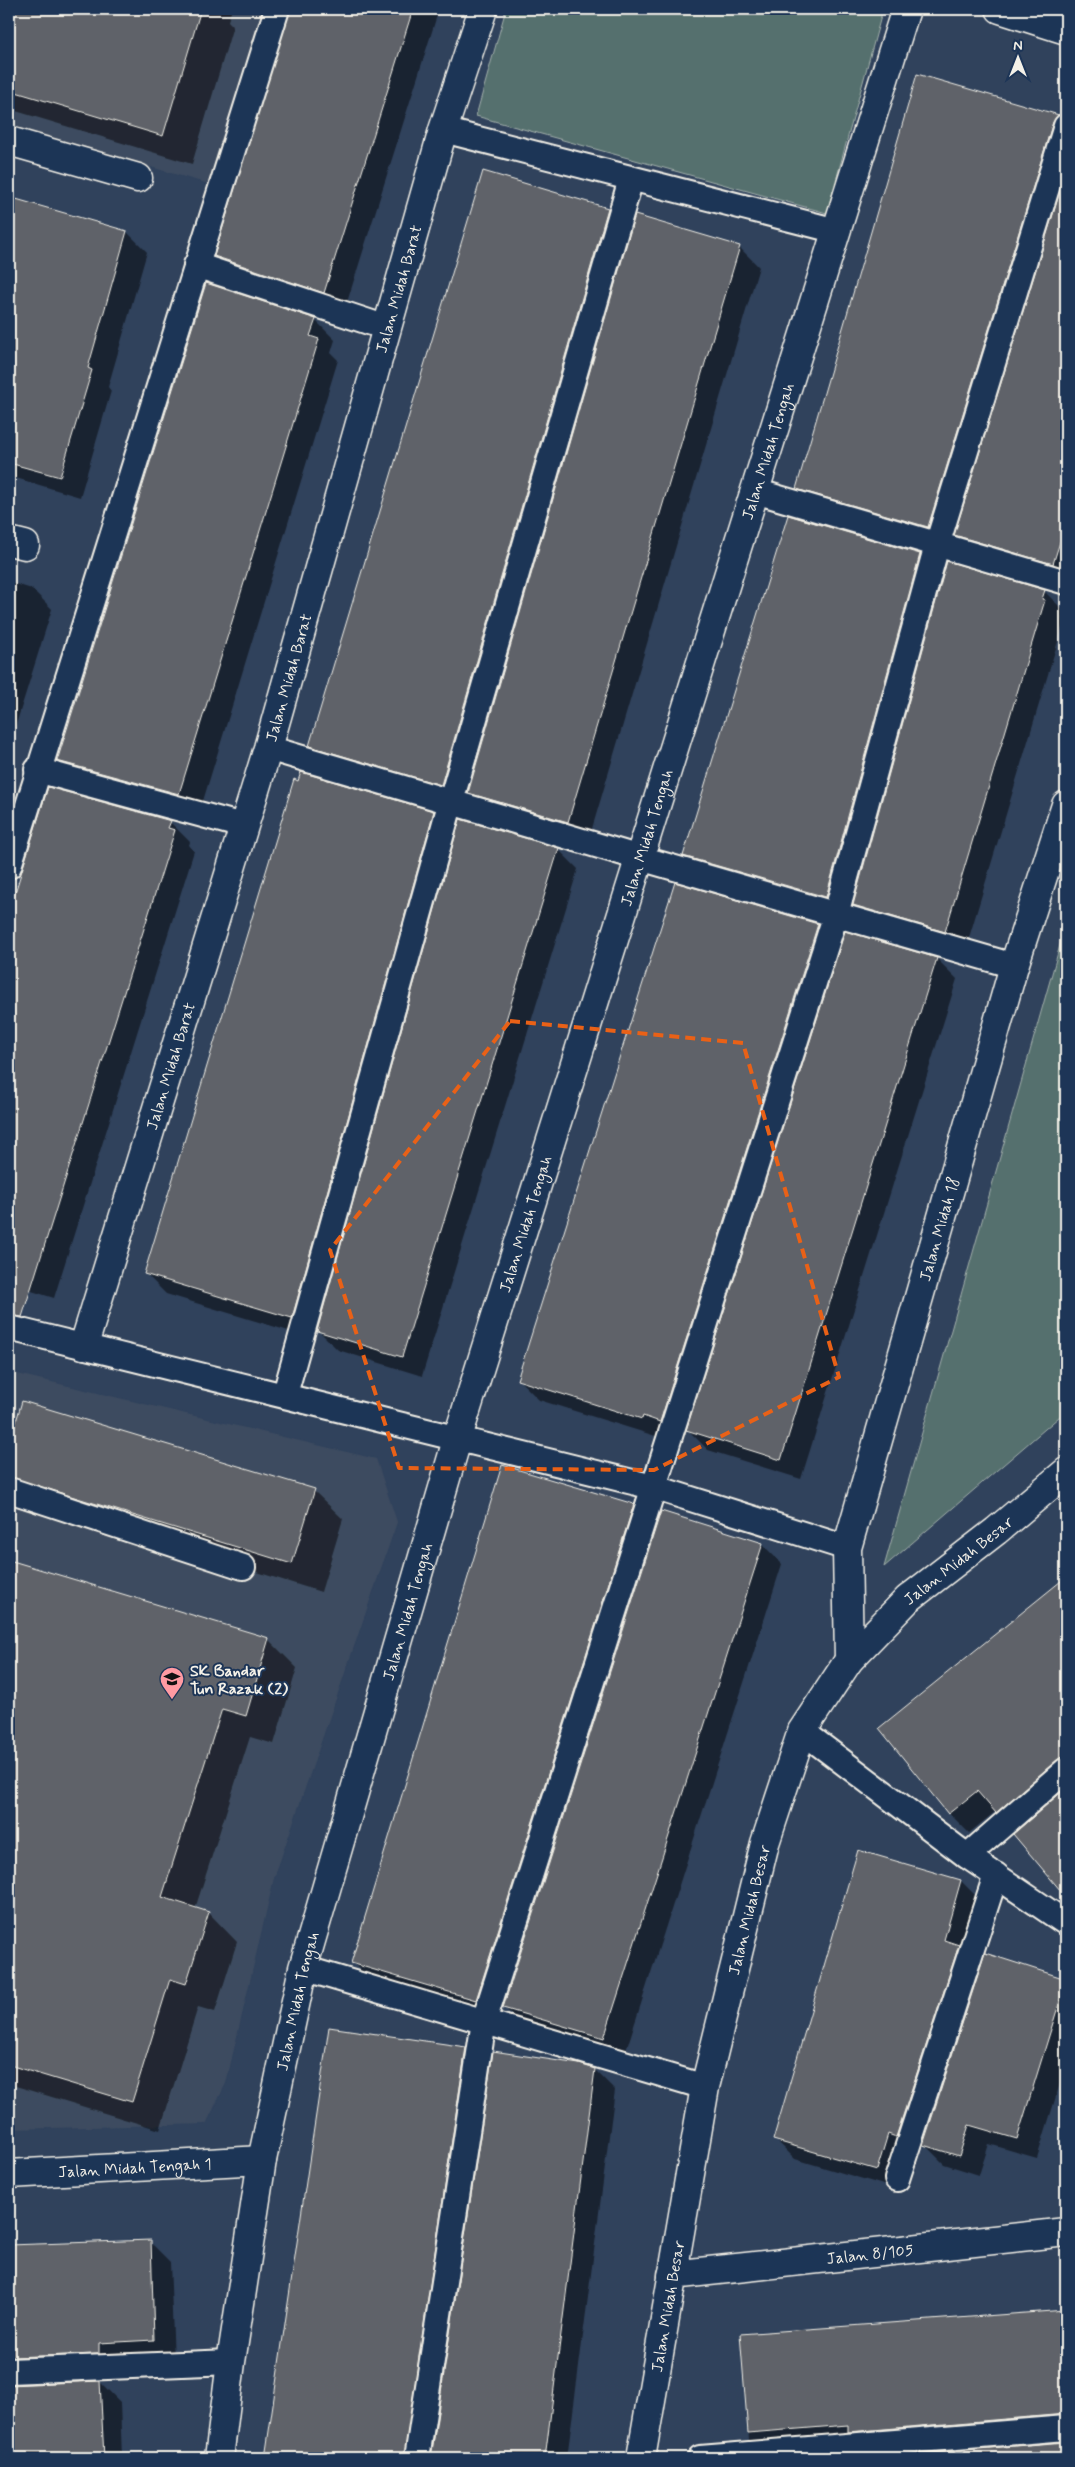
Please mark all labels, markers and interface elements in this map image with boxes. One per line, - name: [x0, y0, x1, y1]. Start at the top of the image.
- north arrow: [992, 32, 1042, 82]
- text: N: [1013, 37, 1023, 55]
- street label: Jalan Midah Barat: [371, 222, 428, 356]
- street label: Jalan Midah Tengah: [737, 380, 800, 523]
- street label: Jalan Midah Barat: [261, 611, 318, 744]
- street label: Jalan Midah Tengah: [616, 767, 679, 909]
- street label: Jalan Midah Barat: [142, 1000, 201, 1133]
- street label: Jalan Midah Tengah: [495, 1153, 558, 1295]
- street label: Jalan Midah 18: [915, 1175, 965, 1284]
- street label: Jalan Midah Besar: [900, 1512, 1018, 1611]
- street label: Jalan Midah Tengah: [378, 1540, 439, 1683]
- place label: SK Bandar Tun Razak (2): [190, 1661, 288, 1700]
- school or university icon: SK Bandar Tun Razak (2): [159, 1666, 185, 1700]
- street label: Jalan Midah Besar: [724, 1842, 776, 1977]
- street label: Jalan Midah Tengah: [272, 1929, 325, 2073]
- street label: Jalan Midah Tengah 1: [57, 2154, 212, 2183]
- street label: Jalan Midah Besar: [647, 2239, 690, 2374]
- street label: Jalan 8/105: [825, 2240, 915, 2270]

